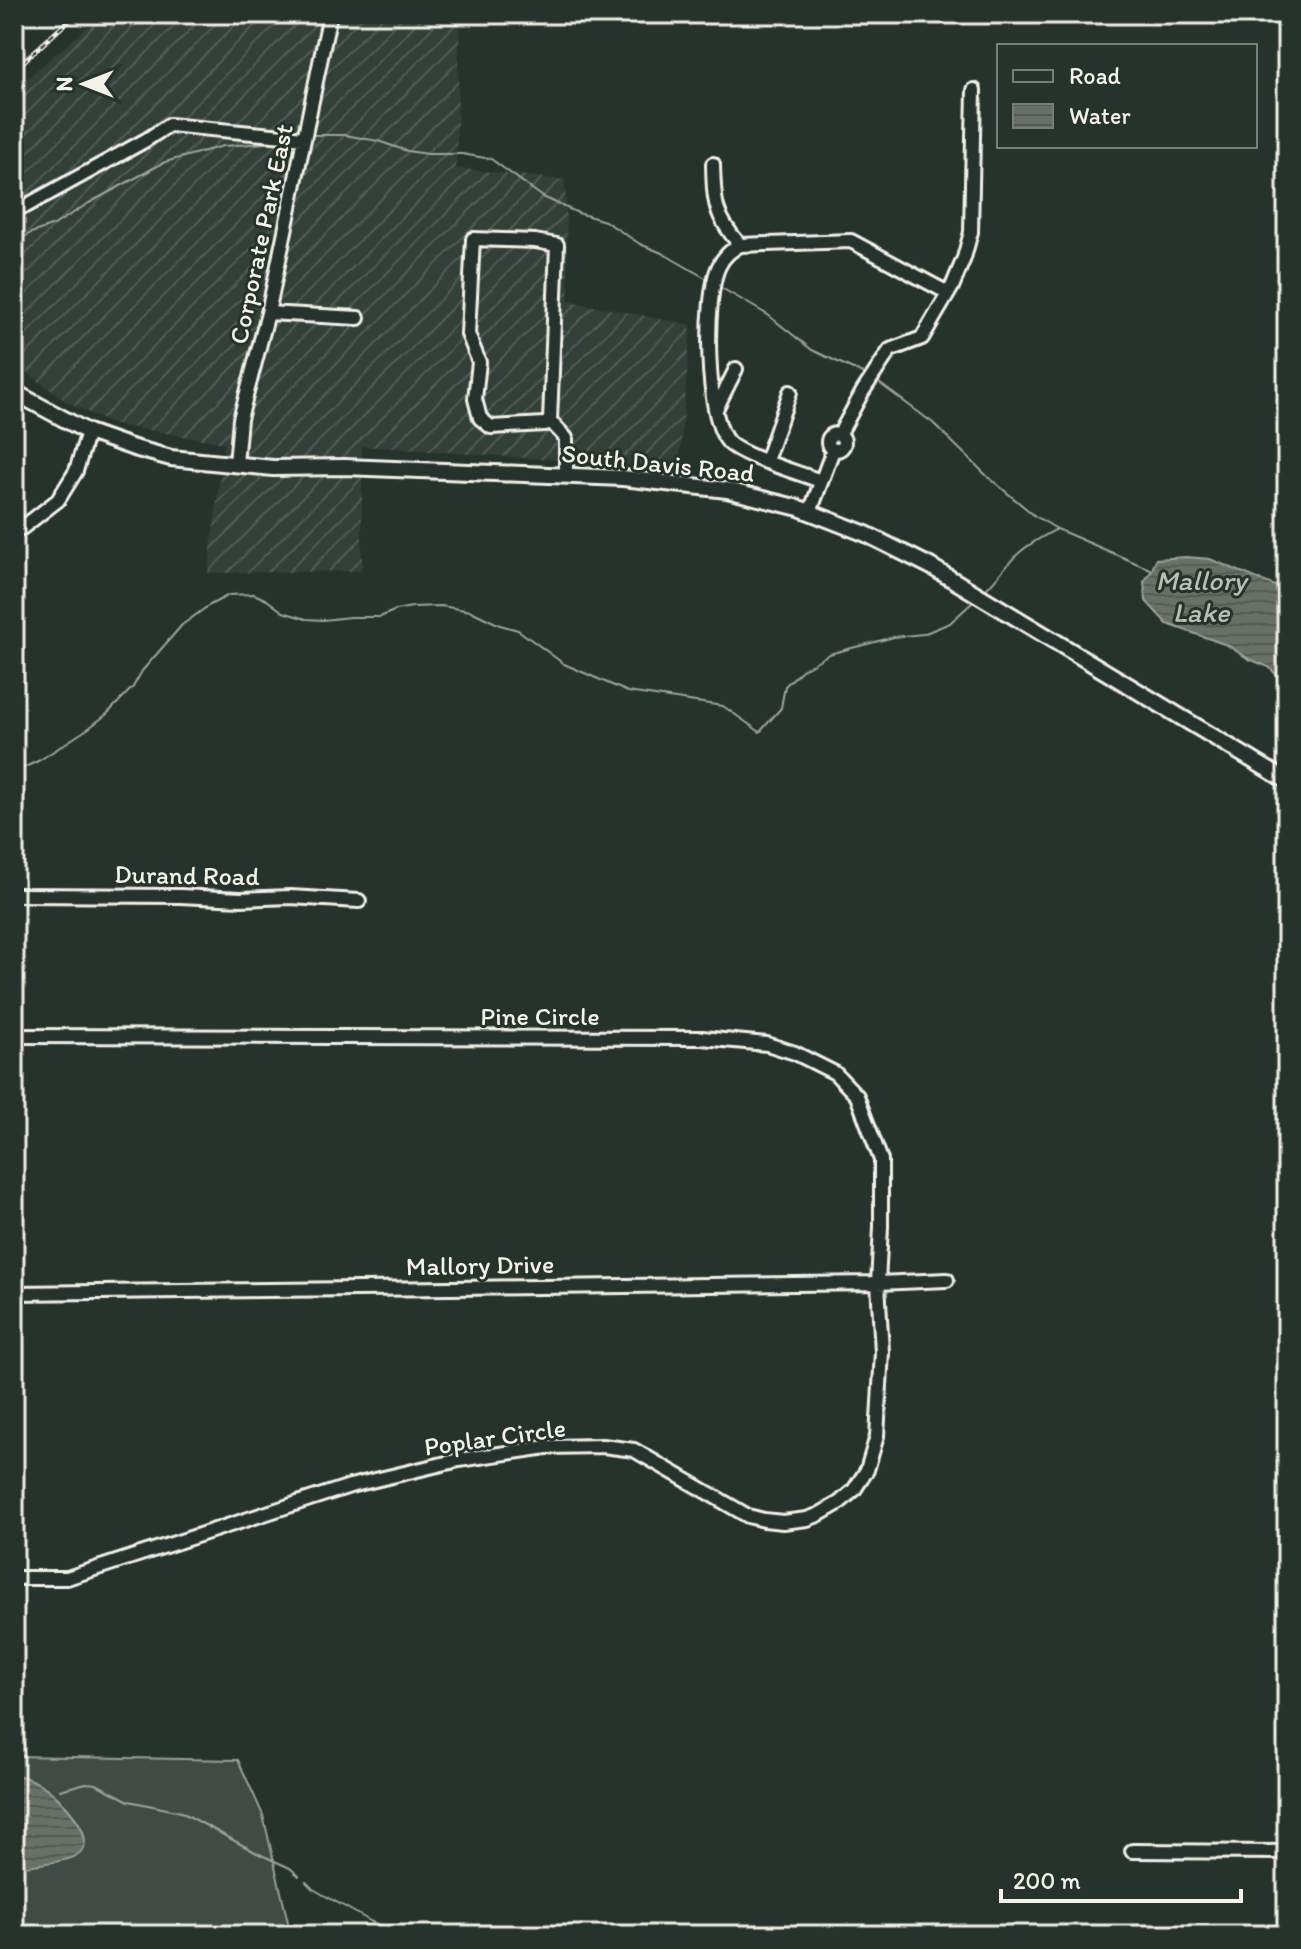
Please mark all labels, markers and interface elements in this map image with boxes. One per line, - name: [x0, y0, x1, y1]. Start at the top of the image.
- north arrow: [44, 44, 124, 124]
- legend: [997, 44, 1257, 148]
- text: Road: [1069, 61, 1121, 90]
- text: N: [51, 77, 78, 91]
- text: Water: [1069, 101, 1131, 130]
- street label: Corporate Park East: [222, 121, 300, 347]
- street label: South Davis Road: [560, 437, 756, 489]
- water label: Mallory Lake: [1156, 563, 1249, 629]
- street label: Durand Road: [114, 858, 261, 892]
- street label: Pine Circle: [480, 1000, 600, 1032]
- street label: Mallory Drive: [406, 1248, 554, 1282]
- street label: Poplar Circle: [422, 1411, 568, 1463]
- scale bar: [1001, 1853, 1241, 1903]
- text: 200 m: [1013, 1866, 1081, 1895]

